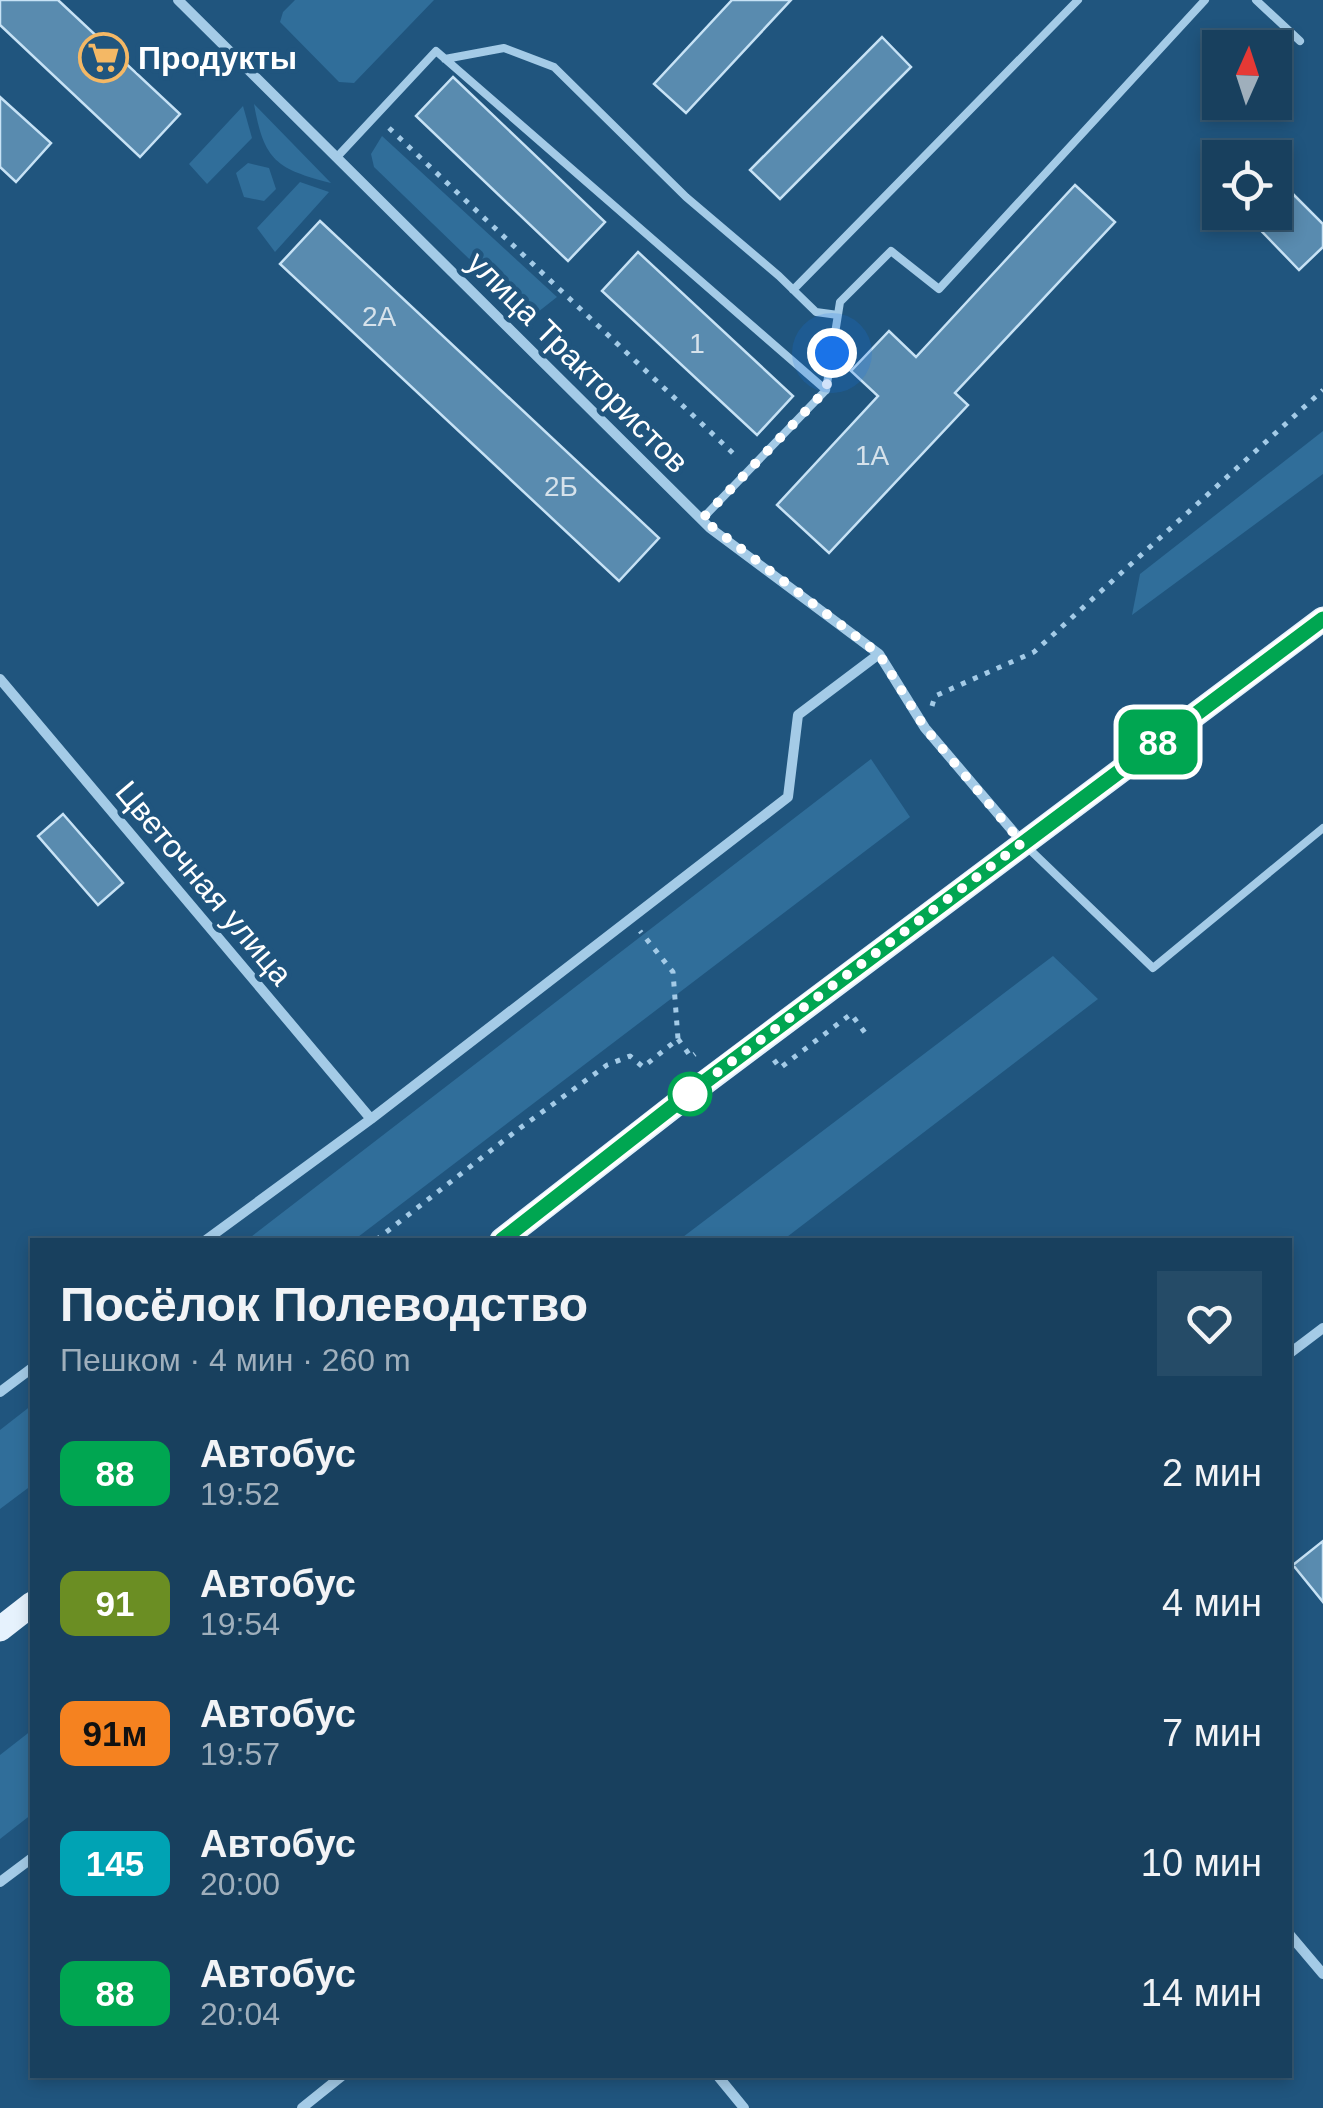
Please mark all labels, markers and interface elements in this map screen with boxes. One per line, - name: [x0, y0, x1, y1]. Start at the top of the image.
- north arrow: [1202, 30, 1292, 120]
- map controls: [1202, 30, 1292, 230]
- supermarket icon: Продукты: [77, 32, 129, 84]
- place label: Продукты: [138, 40, 297, 76]
- button: locate: [1202, 140, 1292, 230]
- street label: улица Трактористов: [460, 244, 696, 480]
- house number: 2А: [362, 301, 396, 332]
- house number: 1: [689, 328, 705, 359]
- your location: [807, 328, 857, 378]
- house number: 1А: [855, 440, 889, 471]
- house number: 2Б: [544, 471, 578, 502]
- line badge: 88: [1113, 710, 1203, 774]
- text: 88: [1139, 723, 1177, 762]
- street label: Цветочная улица: [108, 774, 300, 992]
- unlabelled marker: [669, 1073, 711, 1115]
- button: heart: [1157, 1271, 1262, 1376]
- text: Посёлок Полеводство: [60, 1278, 588, 1331]
- text: Пешком · 4 мин · 260 m: [60, 1342, 411, 1378]
- text: Автобус: [200, 1433, 356, 1475]
- text: 2 мин: [1162, 1452, 1262, 1494]
- text: 88: [96, 1454, 134, 1493]
- text: 19:52: [200, 1476, 280, 1512]
- text: Автобус: [200, 1563, 356, 1605]
- text: 4 мин: [1162, 1582, 1262, 1624]
- text: 91: [96, 1584, 134, 1623]
- text: 19:54: [200, 1606, 280, 1642]
- text: Автобус: [200, 1693, 356, 1735]
- text: 7 мин: [1162, 1712, 1262, 1754]
- text: 91м: [83, 1714, 147, 1753]
- text: 19:57: [200, 1736, 280, 1772]
- text: Автобус: [200, 1823, 356, 1865]
- text: 10 мин: [1141, 1842, 1262, 1884]
- text: 145: [86, 1844, 144, 1883]
- text: 20:00: [200, 1866, 280, 1902]
- text: Автобус: [200, 1953, 356, 1995]
- text: 14 мин: [1141, 1972, 1262, 2014]
- text: 88: [96, 1974, 134, 2013]
- text: 20:04: [200, 1996, 280, 2032]

